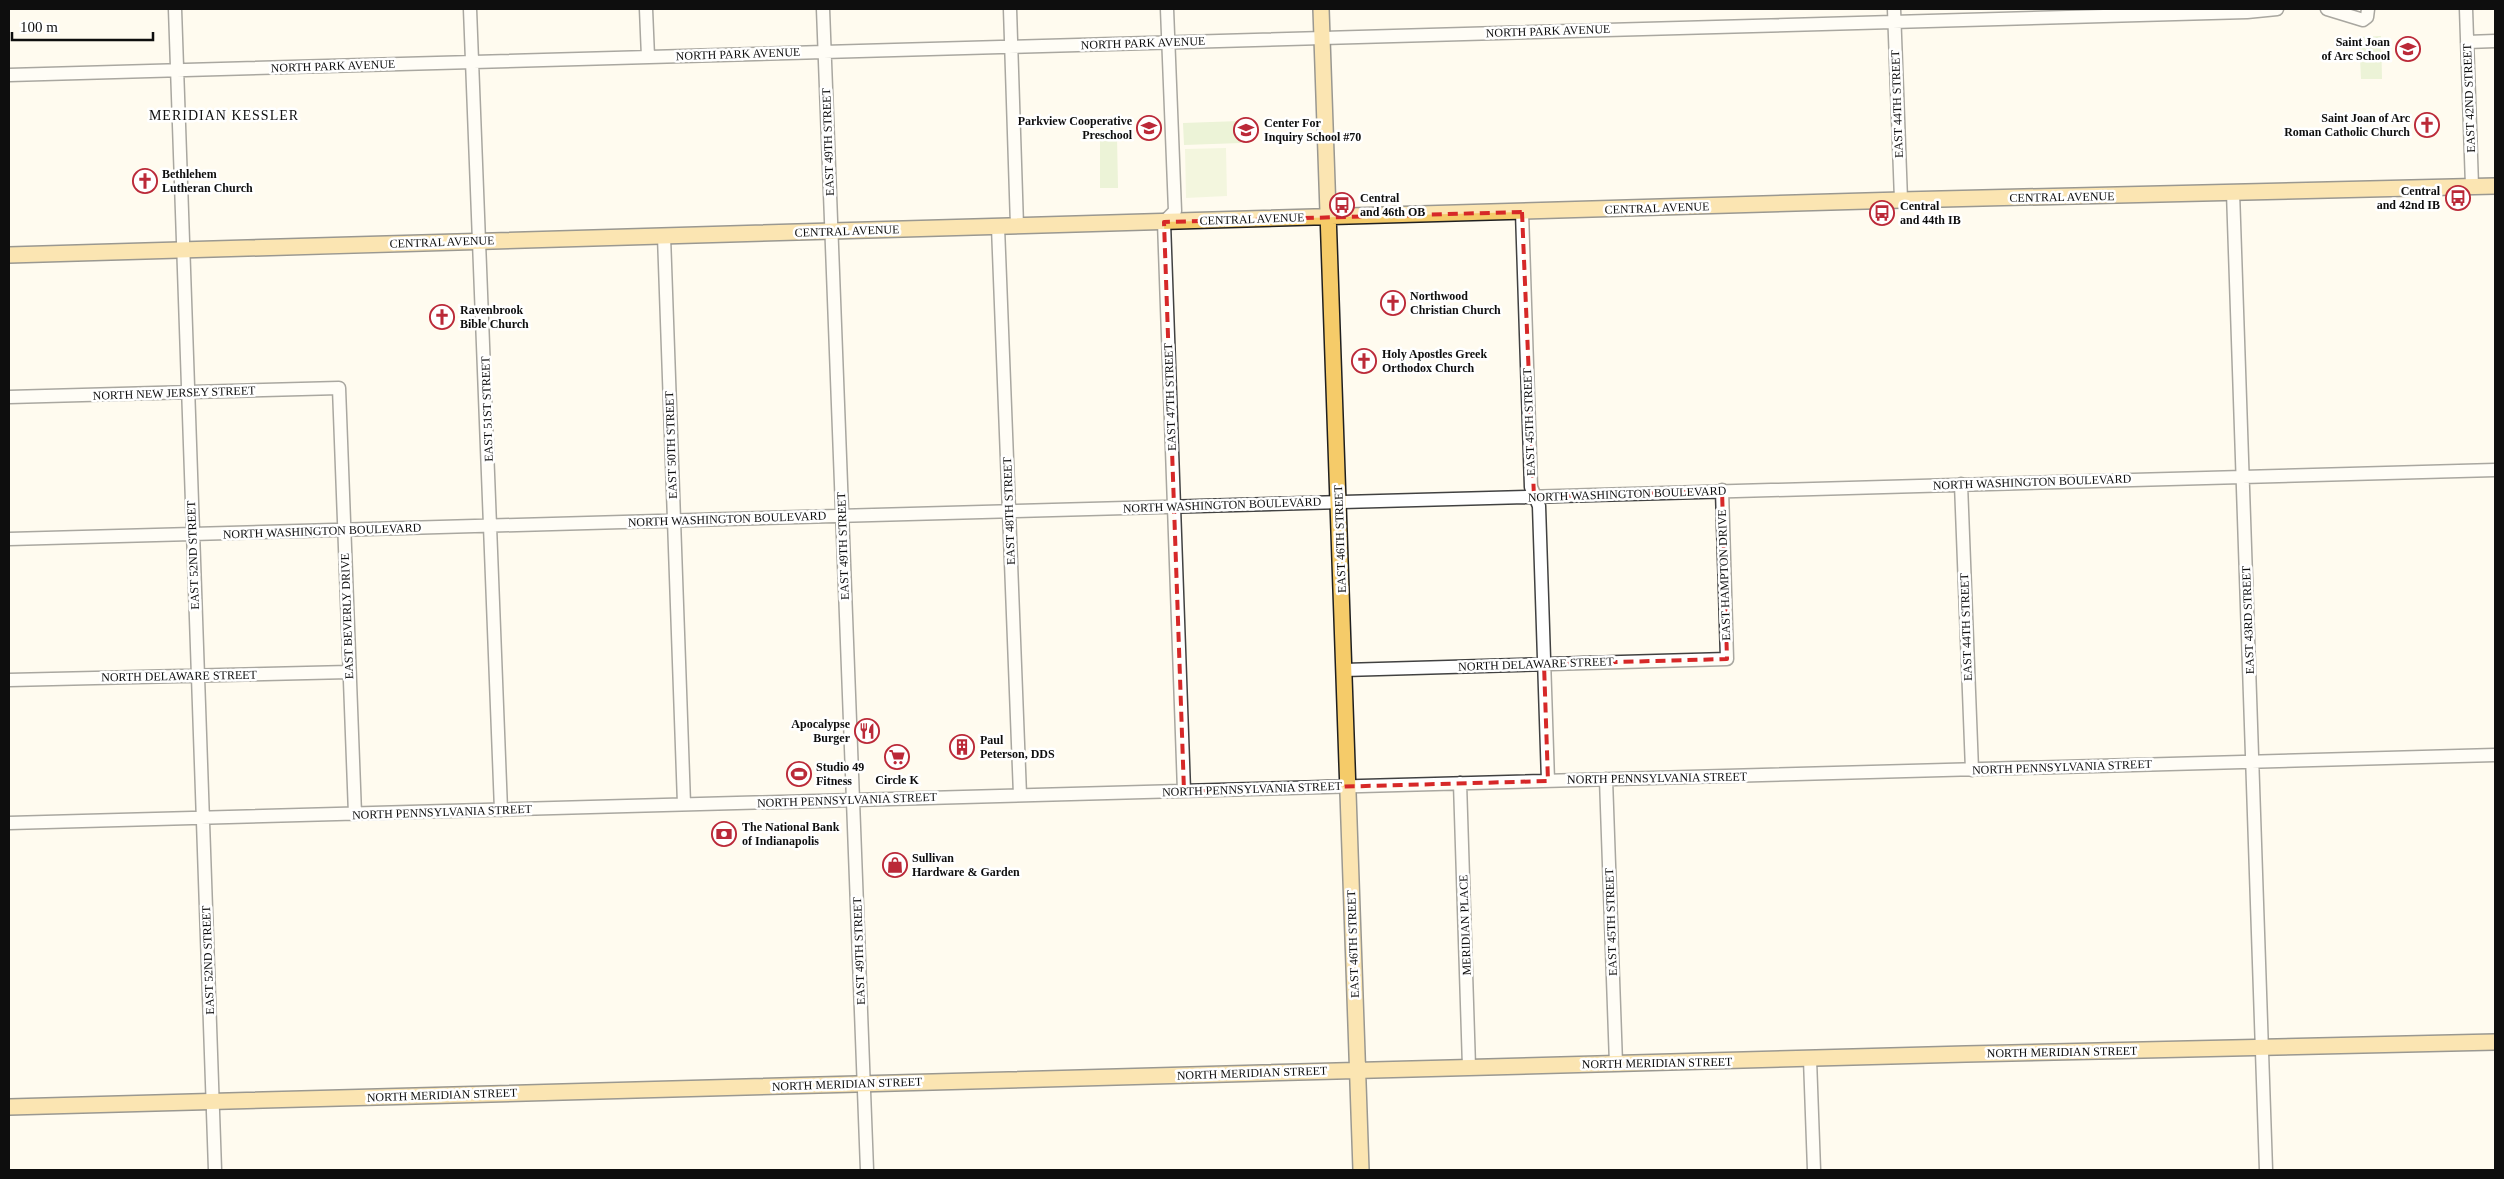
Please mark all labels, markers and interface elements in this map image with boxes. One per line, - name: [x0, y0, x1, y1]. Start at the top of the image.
- scale bar: [12, 10, 154, 42]
- text: 100 m: [20, 19, 58, 35]
- street label: NORTH PARK AVENUE: [1485, 22, 1611, 40]
- street label: NORTH PARK AVENUE: [1080, 34, 1206, 52]
- place label: Saint Joan of Arc School: [2322, 35, 2391, 63]
- school or university icon: Saint Joan of Arc School: [2395, 36, 2421, 62]
- street label: EAST 42ND STREET: [2460, 43, 2478, 153]
- street label: NORTH PARK AVENUE: [675, 45, 801, 63]
- street label: EAST 44TH STREET: [1888, 49, 1906, 158]
- street label: NORTH PARK AVENUE: [270, 57, 396, 75]
- street label: EAST 49TH STREET: [819, 87, 837, 196]
- district label: MERIDIAN KESSLER: [149, 108, 299, 123]
- place label: Saint Joan of Arc Roman Catholic Church: [2284, 111, 2411, 139]
- church icon: Saint Joan of Arc Roman Catholic Church: [2414, 112, 2440, 138]
- place label: Parkview Cooperative Preschool: [1018, 114, 1133, 142]
- school or university icon: Parkview Cooperative Preschool: [1136, 115, 1162, 141]
- place label: Center For Inquiry School #70: [1264, 116, 1361, 144]
- school or university icon: Center For Inquiry School #70: [1233, 117, 1259, 143]
- place label: Bethlehem Lutheran Church: [162, 167, 253, 195]
- church icon: Bethlehem Lutheran Church: [132, 168, 158, 194]
- place label: Central and 42nd IB: [2377, 184, 2441, 212]
- bus stop icon: Central and 42nd IB: [2445, 185, 2471, 211]
- street label: CENTRAL AVENUE: [2009, 189, 2115, 205]
- place label: Central and 46th OB: [1360, 191, 1425, 219]
- bus stop icon: Central and 46th OB: [1329, 192, 1355, 218]
- street label: CENTRAL AVENUE: [1604, 199, 1710, 217]
- place label: Central and 44th IB: [1900, 199, 1961, 227]
- bus stop icon: Central and 44th IB: [1869, 200, 1895, 226]
- street label: CENTRAL AVENUE: [1199, 210, 1305, 228]
- street label: CENTRAL AVENUE: [794, 222, 900, 240]
- street label: CENTRAL AVENUE: [389, 233, 495, 251]
- place label: Northwood Christian Church: [1410, 289, 1501, 317]
- church icon: Northwood Christian Church: [1380, 290, 1406, 316]
- place label: Ravenbrook Bible Church: [460, 303, 529, 331]
- church icon: Ravenbrook Bible Church: [429, 304, 455, 330]
- street label: EAST 47TH STREET: [1161, 342, 1179, 451]
- place label: Holy Apostles Greek Orthodox Church: [1382, 347, 1487, 375]
- church icon: Holy Apostles Greek Orthodox Church: [1351, 348, 1377, 374]
- street label: EAST 51ST STREET: [478, 355, 496, 462]
- street label: EAST 45TH STREET: [1520, 367, 1538, 476]
- street label: NORTH NEW JERSEY STREET: [92, 383, 256, 403]
- street label: EAST 50TH STREET: [662, 390, 680, 499]
- street label: EAST 48TH STREET: [1000, 456, 1018, 565]
- street label: NORTH WASHINGTON BOULEVARD: [1933, 472, 2132, 492]
- street label: EAST 46TH STREET: [1331, 484, 1349, 593]
- street label: NORTH WASHINGTON BOULEVARD: [1528, 484, 1727, 504]
- street label: EAST 49TH STREET: [834, 491, 852, 600]
- street label: NORTH WASHINGTON BOULEVARD: [1123, 495, 1322, 515]
- street label: EAST 52ND STREET: [184, 500, 202, 610]
- street label: NORTH WASHINGTON BOULEVARD: [628, 509, 827, 529]
- street label: EAST HAMPTON DRIVE: [1715, 509, 1733, 641]
- street label: NORTH WASHINGTON BOULEVARD: [223, 521, 422, 541]
- street label: EAST BEVERLY DRIVE: [338, 553, 356, 679]
- street label: EAST 43RD STREET: [2239, 565, 2257, 674]
- street label: EAST 44TH STREET: [1957, 572, 1975, 681]
- street label: NORTH DELAWARE STREET: [1458, 654, 1615, 674]
- street label: NORTH DELAWARE STREET: [101, 668, 258, 684]
- place label: Apocalypse Burger: [791, 717, 851, 745]
- restaurant icon: Apocalypse Burger: [854, 718, 880, 744]
- place label: Paul Peterson, DDS: [980, 733, 1055, 761]
- building icon: Paul Peterson, DDS: [949, 734, 975, 760]
- supermarket icon: Circle K: [884, 744, 910, 770]
- street label: NORTH PENNSYLVANIA STREET: [1972, 757, 2153, 777]
- place label: Studio 49 Fitness: [816, 760, 864, 788]
- sports icon: Studio 49 Fitness: [786, 761, 812, 787]
- street label: NORTH PENNSYLVANIA STREET: [1567, 769, 1748, 787]
- place label: Circle K: [875, 773, 919, 787]
- street label: NORTH PENNSYLVANIA STREET: [1162, 779, 1343, 799]
- street label: NORTH PENNSYLVANIA STREET: [757, 790, 938, 810]
- street label: NORTH PENNSYLVANIA STREET: [352, 802, 533, 822]
- place label: The National Bank of Indianapolis: [742, 820, 840, 848]
- bank icon: The National Bank of Indianapolis: [711, 821, 737, 847]
- place label: Sullivan Hardware & Garden: [912, 851, 1020, 879]
- shop icon: Sullivan Hardware & Garden: [882, 852, 908, 878]
- street label: EAST 45TH STREET: [1602, 867, 1620, 976]
- street label: MERIDIAN PLACE: [1456, 874, 1474, 976]
- street label: EAST 46TH STREET: [1344, 889, 1362, 998]
- street label: EAST 49TH STREET: [850, 896, 868, 1005]
- street label: EAST 52ND STREET: [199, 905, 217, 1015]
- street label: NORTH MERIDIAN STREET: [1987, 1044, 2138, 1060]
- street label: NORTH MERIDIAN STREET: [1582, 1055, 1733, 1071]
- street label: NORTH MERIDIAN STREET: [1176, 1063, 1328, 1083]
- street label: NORTH MERIDIAN STREET: [771, 1074, 923, 1094]
- street label: NORTH MERIDIAN STREET: [366, 1085, 518, 1105]

